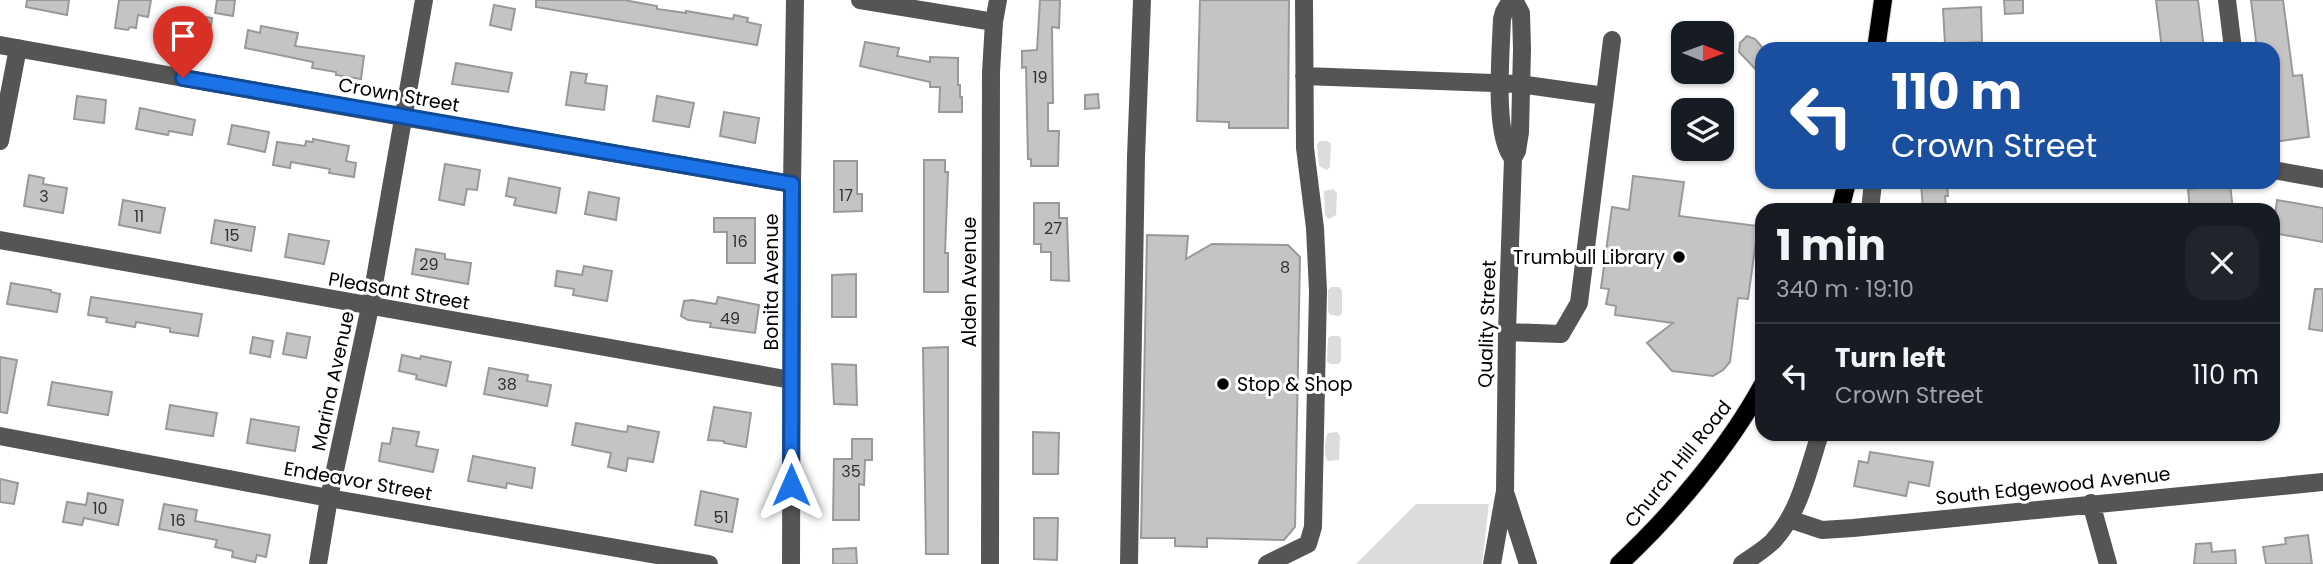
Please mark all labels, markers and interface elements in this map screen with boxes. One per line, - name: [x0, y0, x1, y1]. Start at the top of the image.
- pin: [153, 6, 213, 78]
- icon: arrive: [164, 17, 202, 55]
- north arrow: [1671, 21, 1734, 84]
- map controls: [1671, 21, 1734, 161]
- text: 110 m: [1891, 58, 2022, 126]
- house number: 19: [1032, 66, 1048, 89]
- icon: left: [1776, 70, 1867, 161]
- street label: Crown Street: [336, 71, 462, 119]
- button: layers: [1671, 98, 1734, 161]
- text: Crown Street: [1891, 123, 2097, 168]
- house number: 17: [839, 184, 853, 207]
- house number: 3: [39, 185, 49, 208]
- house number: 11: [134, 205, 144, 228]
- street label: Bonita Avenue: [758, 214, 785, 350]
- text: 1 min: [1776, 216, 1886, 275]
- street label: Alden Avenue: [956, 217, 983, 347]
- house number: 27: [1044, 217, 1062, 240]
- house number: 15: [224, 224, 240, 247]
- button: close: [2185, 226, 2259, 300]
- house number: 16: [732, 230, 748, 253]
- place label: Trumbull Library: [1513, 244, 1665, 271]
- marker: Trumbull Library: [1671, 249, 1687, 265]
- house number: 29: [419, 253, 439, 276]
- house number: 8: [1280, 256, 1290, 279]
- street label: Quality Street: [1471, 260, 1503, 388]
- street label: Pleasant Street: [326, 265, 472, 317]
- text: 340 m · 19:10: [1776, 273, 1914, 305]
- house number: 49: [720, 307, 740, 330]
- street label: Marina Avenue: [305, 309, 361, 453]
- text: Turn left: [1835, 340, 1946, 376]
- icon: left: [1776, 357, 1814, 395]
- text: 110 m: [2192, 357, 2259, 393]
- place label: Stop & Shop: [1237, 371, 1353, 398]
- house number: 38: [497, 373, 517, 396]
- marker: Stop & Shop: [1215, 376, 1231, 392]
- text: Crown Street: [1835, 379, 1983, 411]
- street label: Church Hill Road: [1618, 395, 1738, 533]
- position arrow: [754, 448, 828, 522]
- street label: Endeavor Street: [282, 455, 434, 507]
- house number: 35: [841, 460, 861, 483]
- street label: South Edgewood Avenue: [1934, 460, 2172, 512]
- house number: 10: [92, 497, 108, 520]
- house number: 51: [713, 506, 729, 529]
- house number: 16: [170, 509, 186, 532]

